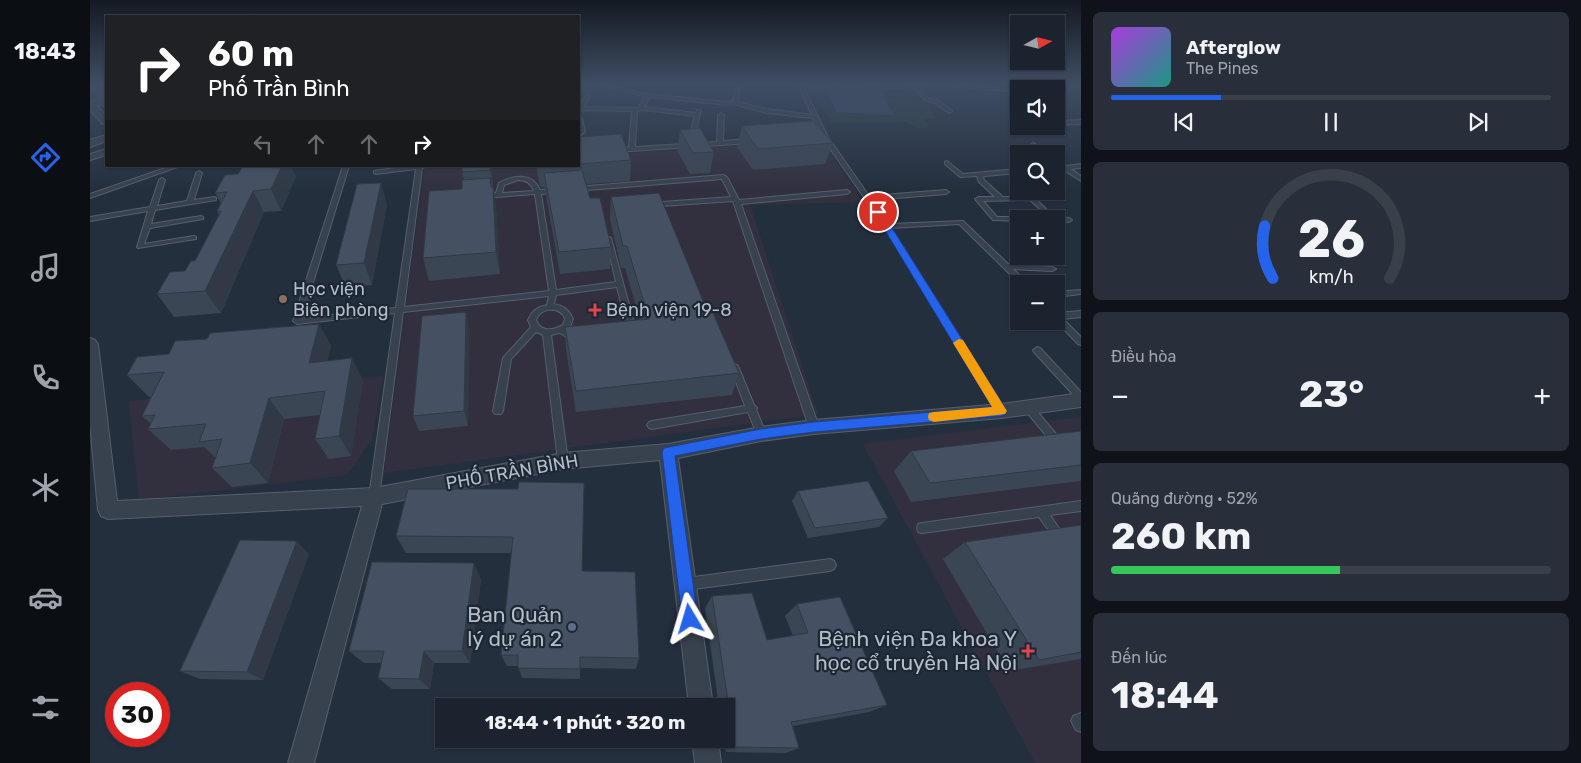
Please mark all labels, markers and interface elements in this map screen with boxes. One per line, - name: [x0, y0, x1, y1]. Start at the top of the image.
- north arrow: [1010, 15, 1065, 70]
- map controls: [1010, 15, 1065, 330]
- text: 60 m: [208, 33, 294, 75]
- icon: right: [125, 35, 190, 100]
- text: Afterglow: [1186, 36, 1281, 59]
- text: 18:43: [14, 38, 76, 65]
- text: The Pines: [1186, 59, 1259, 78]
- text: Phố Trần Bình: [208, 75, 350, 102]
- button: sound: [1010, 80, 1065, 135]
- icon: previous: [1170, 108, 1198, 136]
- icon: pause: [1317, 108, 1345, 136]
- icon: next: [1464, 108, 1492, 136]
- icon: left: [249, 130, 277, 158]
- icon: ahead: [302, 130, 330, 158]
- icon: ahead: [355, 130, 383, 158]
- icon: right: [408, 130, 436, 158]
- icon: directions: [28, 140, 63, 175]
- button: search: [1010, 145, 1065, 200]
- pin: [857, 191, 899, 233]
- icon: arrive: [864, 198, 892, 226]
- text: 26: [1297, 208, 1365, 270]
- button: +: [1010, 210, 1065, 265]
- icon: music: [28, 250, 63, 285]
- text: km/h: [1309, 266, 1353, 287]
- button: −: [1010, 275, 1065, 330]
- place label: Học viện Biên phòng: [293, 278, 388, 321]
- marker: Học viện Biên phòng: [277, 293, 289, 305]
- place label: Bệnh viện 19-8: [606, 299, 732, 321]
- marker: Bệnh viện 19-8: [588, 303, 602, 317]
- text: Điều hòa: [1111, 347, 1176, 366]
- icon: phone: [28, 360, 63, 395]
- text: 23°: [1299, 371, 1364, 417]
- text: −: [1111, 379, 1129, 412]
- text: +: [1534, 379, 1551, 412]
- street label: PHỐ TRẦN BÌNH: [443, 446, 580, 494]
- icon: climate: [28, 470, 63, 505]
- text: Quãng đường · 52%: [1111, 489, 1258, 508]
- text: 260 km: [1111, 513, 1251, 559]
- icon: car: [28, 580, 63, 615]
- position arrow: [663, 592, 715, 644]
- place label: Ban Quản lý dự án 2: [467, 602, 562, 651]
- marker: Ban Quản lý dự án 2: [566, 621, 578, 633]
- place label: Bệnh viện Đa khoa Y học cổ truyền Hà Nội: [815, 626, 1017, 675]
- marker: Bệnh viện Đa khoa Y học cổ truyền Hà Nội: [1021, 644, 1035, 658]
- text: Đến lúc: [1111, 648, 1167, 667]
- text: 18:44: [1111, 672, 1219, 718]
- speed limit sign: 30: [105, 682, 170, 747]
- icon: filters: [28, 690, 63, 725]
- text: 18:44 · 1 phút · 320 m: [485, 711, 685, 734]

